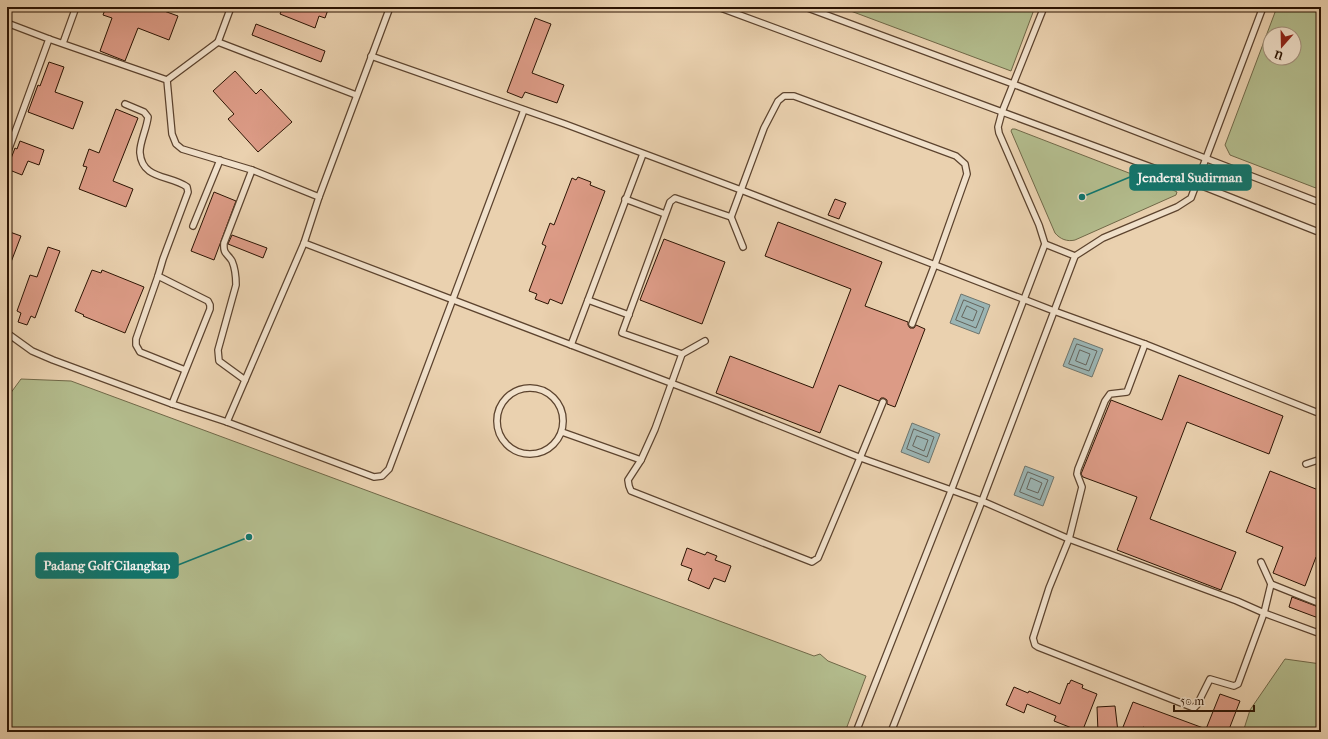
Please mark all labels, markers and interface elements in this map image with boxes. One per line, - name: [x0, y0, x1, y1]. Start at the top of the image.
- north arrow: [1262, 26, 1302, 66]
- text: U: [1272, 47, 1286, 63]
- callout: Jenderal Sudirman: [1130, 165, 1251, 190]
- text: Jenderal Sudirman: [1136, 170, 1243, 186]
- callout: Padang Golf Cilangkap: [36, 553, 178, 578]
- text: Padang Golf Cilangkap: [44, 558, 170, 574]
- scale bar: [1174, 687, 1254, 713]
- text: 50 m: [1180, 694, 1204, 708]

